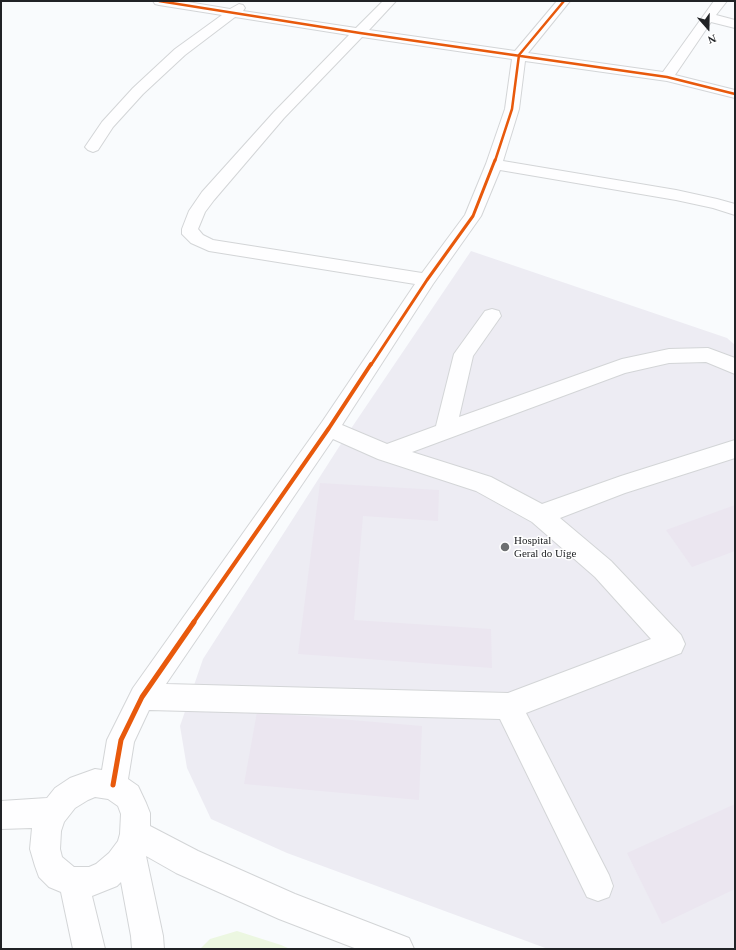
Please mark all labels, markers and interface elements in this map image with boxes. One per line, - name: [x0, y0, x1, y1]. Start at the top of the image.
- north arrow: [688, 8, 728, 48]
- text: N: [706, 32, 718, 46]
- place label: Hospital Geral do Uíge: [514, 534, 576, 560]
- marker: Hospital Geral do Uíge: [499, 541, 511, 553]

